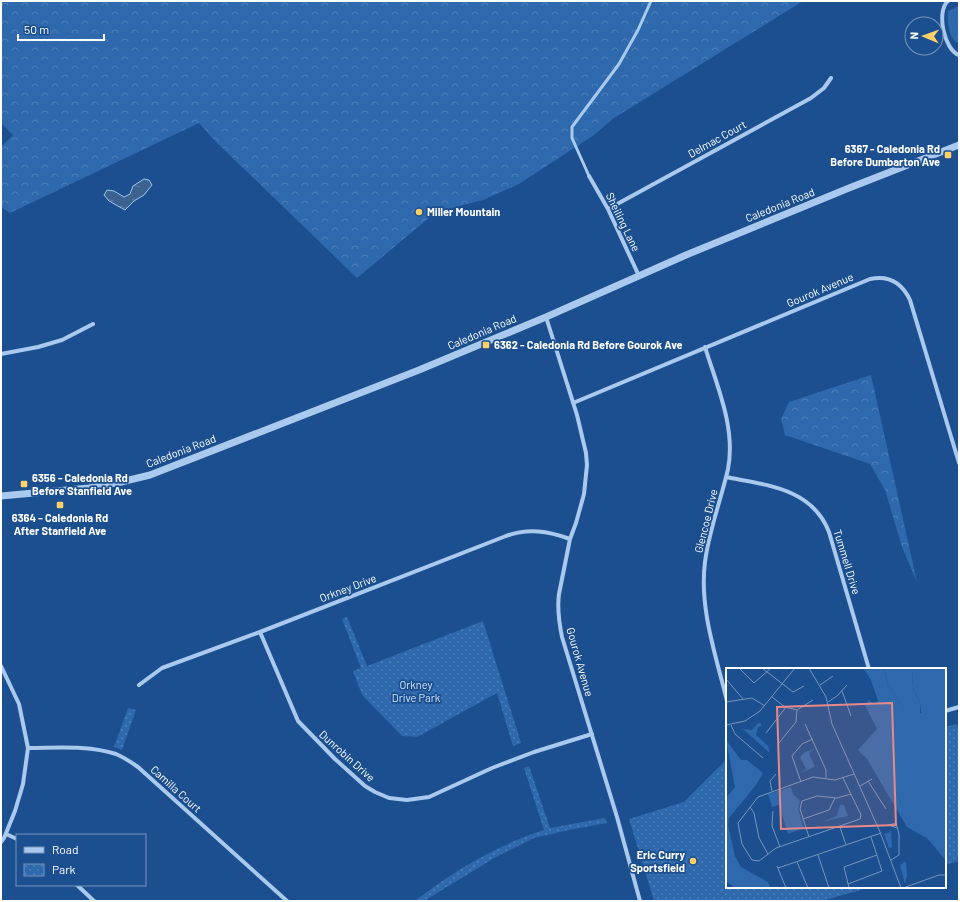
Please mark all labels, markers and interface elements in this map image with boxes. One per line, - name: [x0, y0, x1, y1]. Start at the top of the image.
- scale bar: [18, 16, 104, 42]
- north arrow: [904, 16, 944, 56]
- text: 50 m: [24, 22, 49, 36]
- text: N: [907, 32, 920, 40]
- street label: Delmac Court: [685, 117, 748, 160]
- place label: 6367 - Caledonia Rd Before Dumbarton Ave: [830, 142, 940, 168]
- marker: 6367 - Caledonia Rd Before Dumbarton Ave: [943, 150, 953, 160]
- street label: Caledonia Road: [743, 185, 816, 224]
- street label: Sheiling Lane: [604, 190, 643, 253]
- place label: Miller Mountain: [427, 205, 500, 218]
- marker: Miller Mountain: [414, 207, 424, 217]
- street label: Gourok Avenue: [784, 270, 855, 309]
- street label: Caledonia Road: [445, 311, 518, 352]
- place label: 6362 - Caledonia Rd Before Gourok Ave: [494, 338, 683, 351]
- marker: 6362 - Caledonia Rd Before Gourok Ave: [481, 340, 491, 350]
- street label: Caledonia Road: [144, 431, 217, 470]
- place label: 6356 - Caledonia Rd Before Stanfield Ave: [32, 471, 132, 497]
- marker: 6356 - Caledonia Rd Before Stanfield Ave: [19, 479, 29, 489]
- street label: Glencoe Drive: [691, 488, 720, 554]
- marker: 6364 - Caledonia Rd After Stanfield Ave: [55, 500, 65, 510]
- place label: 6364 - Caledonia Rd After Stanfield Ave: [12, 511, 108, 537]
- street label: Tummell Drive: [831, 528, 864, 596]
- street label: Orkney Drive: [318, 571, 378, 604]
- street label: Gourok Avenue: [564, 626, 597, 698]
- inset map: [726, 668, 946, 888]
- park label: Orkney Drive Park: [392, 678, 441, 704]
- street label: Dunrobin Drive: [317, 727, 378, 784]
- street label: Camilla Court: [148, 762, 204, 815]
- legend: [16, 834, 146, 886]
- text: Road: [52, 842, 79, 856]
- place label: Eric Curry Sportsfield: [630, 848, 685, 874]
- marker: Eric Curry Sportsfield: [688, 856, 698, 866]
- text: Park: [52, 862, 76, 876]

